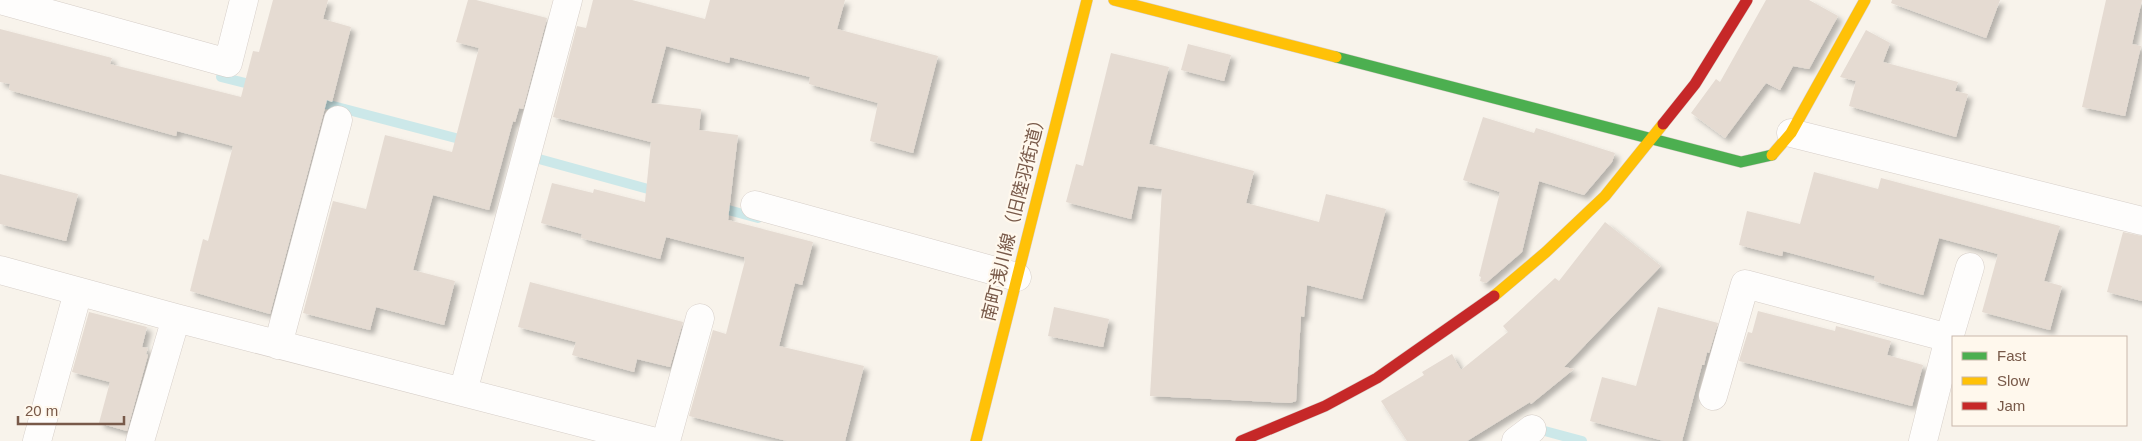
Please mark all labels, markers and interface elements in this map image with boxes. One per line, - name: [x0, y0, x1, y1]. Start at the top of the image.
- street label: 南町浅川線（旧陸羽街道）: [978, 109, 1050, 323]
- legend: [1952, 336, 2127, 426]
- text: Fast: [1997, 347, 2027, 364]
- text: Slow: [1997, 372, 2030, 389]
- scale bar: [18, 394, 124, 426]
- text: Jam: [1997, 397, 2025, 414]
- text: 20 m: [25, 402, 58, 419]

